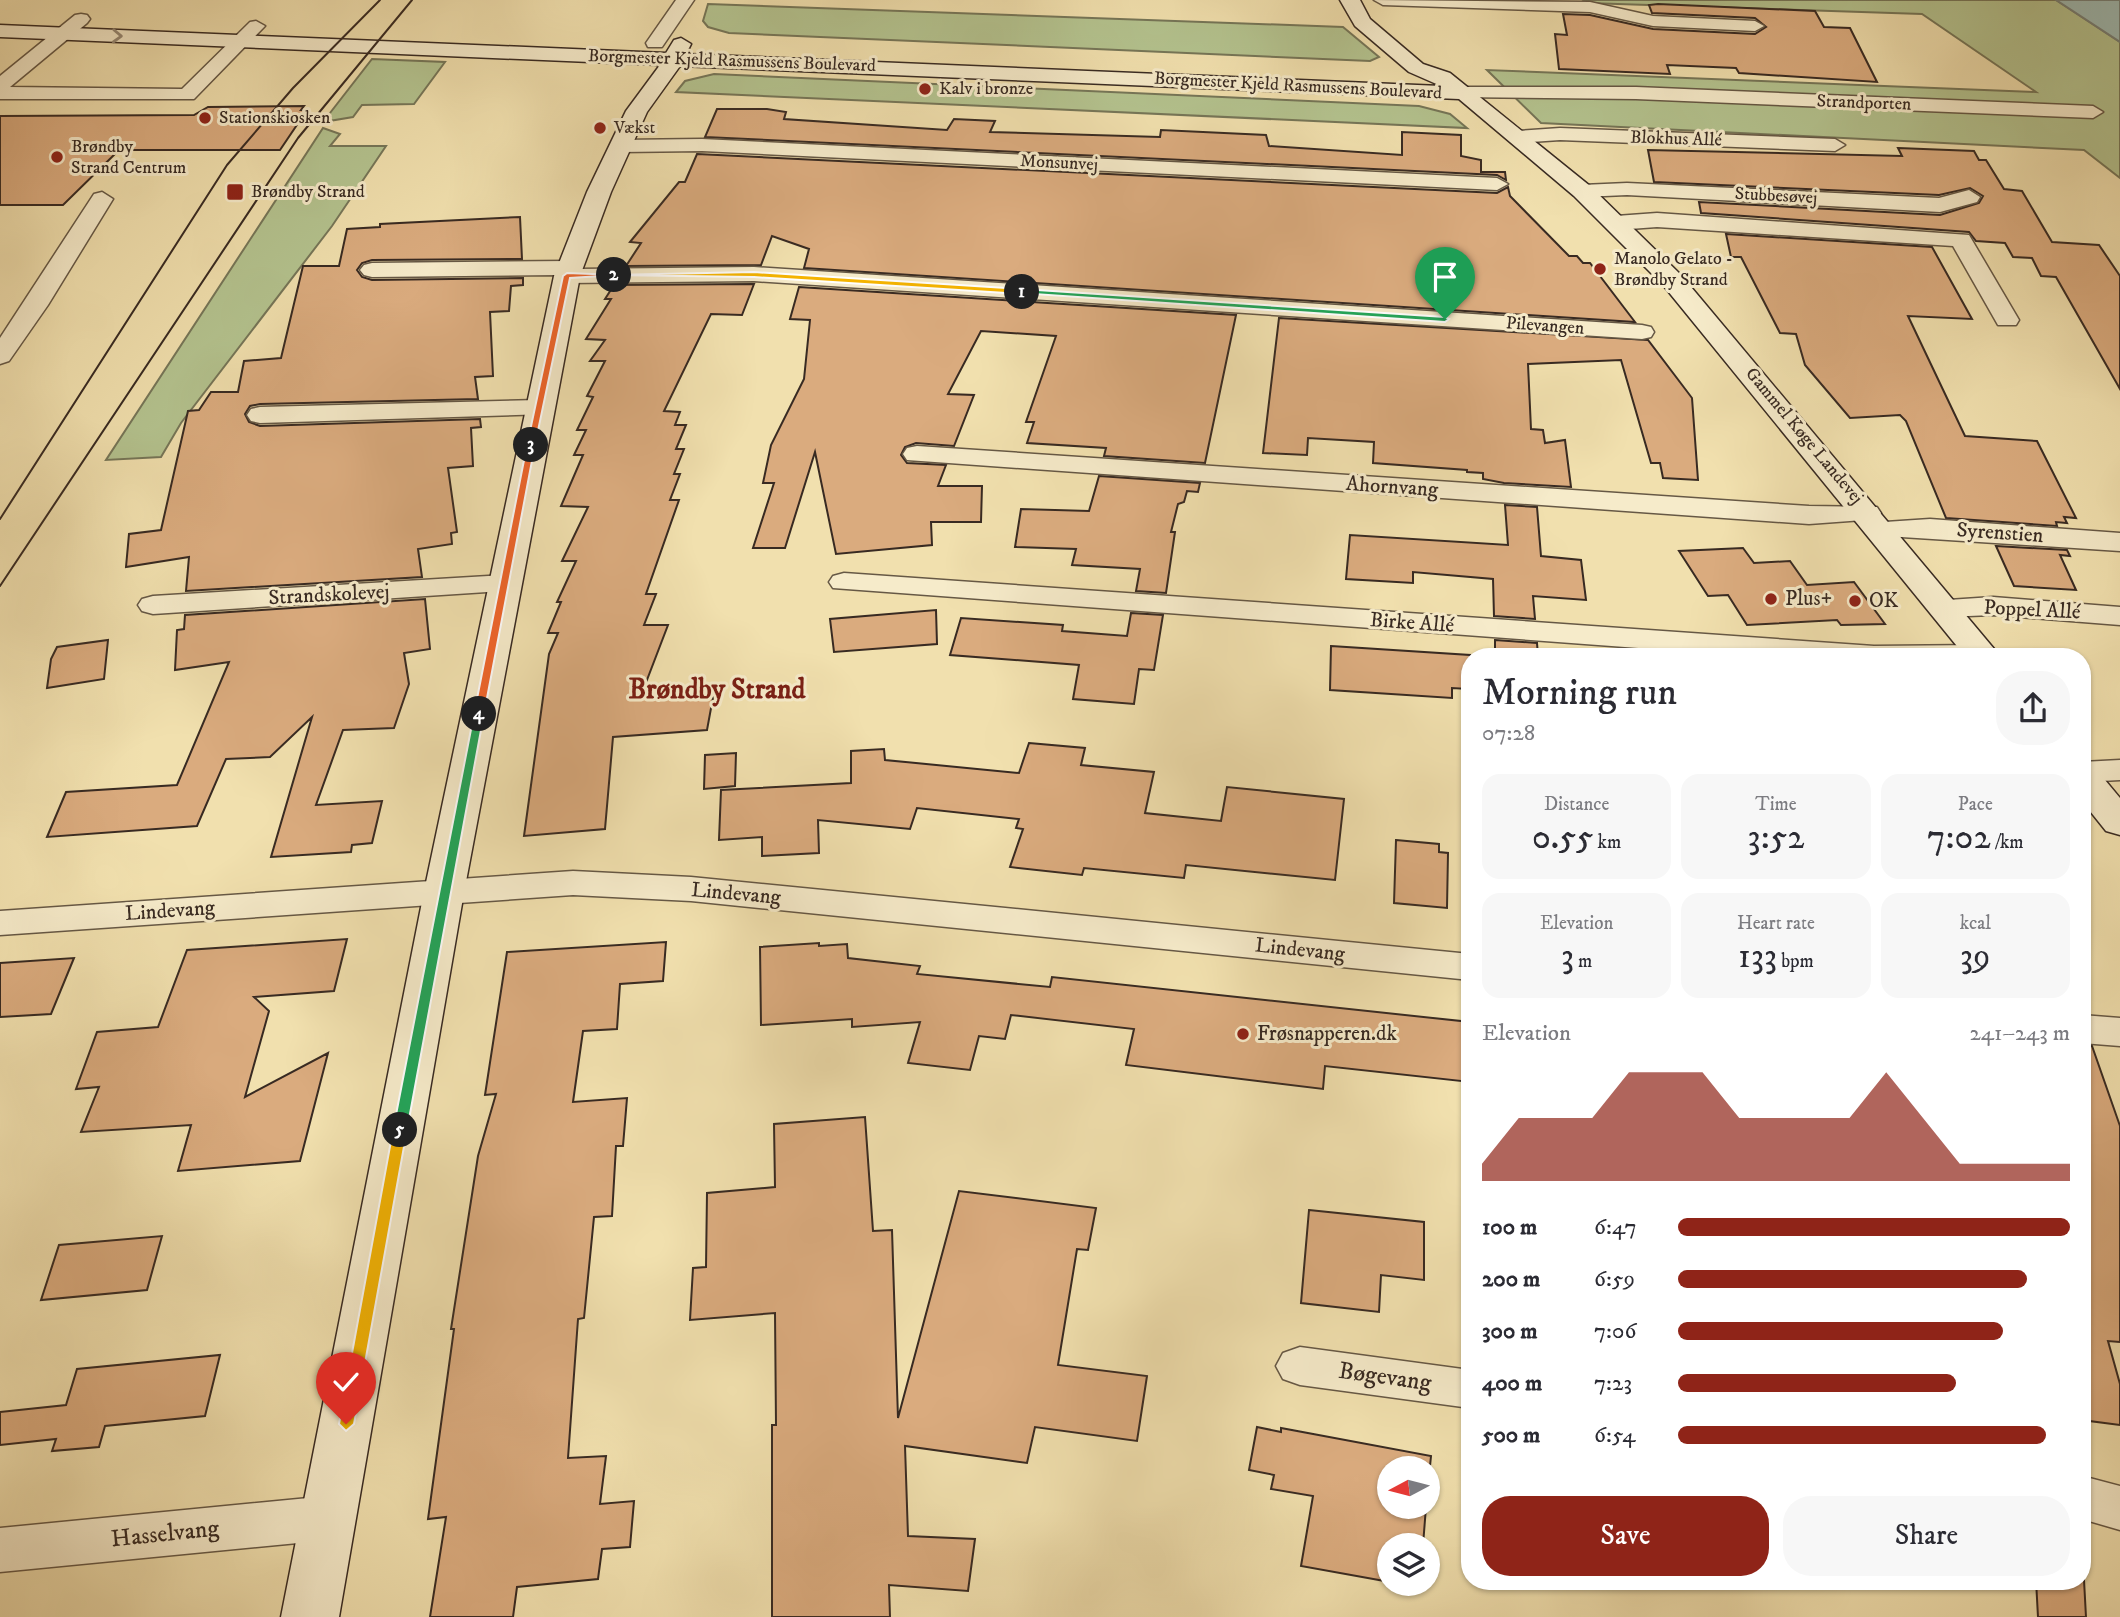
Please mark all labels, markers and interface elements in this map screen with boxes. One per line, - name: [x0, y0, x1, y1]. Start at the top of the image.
- one-way arrow: [112, 28, 123, 43]
- street label: Borgmester Kjeld Rasmussens Boulevard: [588, 45, 876, 77]
- street label: Borgmester Kjeld Rasmussens Boulevard: [1154, 67, 1442, 105]
- place label: Kalv i bronze: [939, 78, 1033, 100]
- marker: Kalv i bronze: [917, 81, 933, 97]
- street label: Strandporten: [1816, 90, 1912, 116]
- place label: Stationskiosken: [219, 107, 331, 129]
- marker: Stationskiosken: [197, 110, 213, 126]
- place label: Vækst: [613, 117, 655, 139]
- marker: Vækst: [592, 120, 608, 136]
- street label: Blokhus Allé: [1630, 126, 1723, 152]
- place label: Brøndby Strand Centrum: [71, 136, 186, 179]
- marker: Brøndby Strand Centrum: [49, 149, 65, 165]
- street label: Monsunvej: [1019, 150, 1099, 176]
- place label: Brøndby Strand: [251, 181, 365, 203]
- marker: Brøndby Strand: [225, 182, 245, 202]
- street label: Stubbesøvej: [1734, 183, 1818, 209]
- pin: [1415, 247, 1475, 319]
- place label: Manolo Gelato - Brøndby Strand: [1614, 248, 1733, 291]
- pin: 2: [596, 258, 632, 292]
- icon: arrive: [1426, 258, 1464, 296]
- marker: Manolo Gelato - Brøndby Strand: [1592, 261, 1608, 277]
- text: 2: [609, 263, 618, 286]
- pin: 1: [1004, 274, 1040, 310]
- text: 1: [1018, 280, 1025, 303]
- street label: Pilevangen: [1505, 312, 1586, 340]
- street label: Gammel Køge Landevej: [1741, 363, 1867, 509]
- pin: 3: [514, 428, 548, 462]
- text: 3: [527, 433, 534, 456]
- street label: Ahornvang: [1345, 471, 1440, 503]
- street label: Syrenstien: [1956, 517, 2044, 549]
- street label: Strandskolevej: [268, 579, 390, 611]
- place label: Plus+: [1785, 586, 1832, 612]
- place label: OK: [1869, 588, 1899, 614]
- marker: Plus+: [1763, 591, 1779, 607]
- marker: OK: [1847, 593, 1863, 609]
- street label: Poppel Allé: [1983, 594, 2082, 626]
- street label: Birke Allé: [1369, 607, 1455, 639]
- text: Morning run: [1482, 669, 1677, 717]
- button: share: [1996, 671, 2070, 745]
- district label: Brøndby Strand: [628, 672, 807, 707]
- pin: 4: [462, 696, 496, 732]
- text: 4: [473, 702, 484, 725]
- text: 07:28: [1482, 719, 1535, 748]
- text: Distance: [1544, 793, 1609, 816]
- text: Time: [1755, 793, 1797, 816]
- text: Pace: [1958, 793, 1993, 816]
- text: 0.55: [1532, 816, 1594, 860]
- text: 3:52: [1748, 816, 1804, 860]
- text: 7:02: [1927, 816, 1991, 860]
- text: km: [1594, 831, 1621, 854]
- text: /km: [1991, 831, 2024, 854]
- street label: Lindevang: [690, 877, 783, 911]
- street label: Lindevang: [124, 895, 217, 927]
- text: Elevation: [1540, 912, 1613, 935]
- text: Heart rate: [1737, 912, 1815, 935]
- text: kcal: [1960, 912, 1991, 935]
- street label: Lindevang: [1254, 932, 1347, 968]
- text: 3: [1561, 935, 1574, 979]
- text: 133: [1738, 935, 1777, 979]
- text: 39: [1960, 935, 1991, 979]
- text: m: [1574, 950, 1592, 973]
- text: bpm: [1777, 950, 1814, 973]
- text: Elevation: [1482, 1019, 1571, 1048]
- text: 241–243 m: [1970, 1019, 2070, 1048]
- place label: Frøsnapperen.dk: [1257, 1021, 1397, 1047]
- marker: Frøsnapperen.dk: [1235, 1026, 1251, 1042]
- pin: 5: [382, 1112, 418, 1148]
- text: 5: [395, 1118, 404, 1141]
- text: 100 m: [1482, 1213, 1537, 1242]
- text: 6:47: [1594, 1213, 1637, 1242]
- text: 200 m: [1482, 1265, 1540, 1294]
- text: 6:59: [1594, 1265, 1635, 1294]
- text: 300 m: [1482, 1317, 1538, 1346]
- text: 7:06: [1594, 1317, 1636, 1346]
- pin: [316, 1352, 376, 1424]
- street label: Bøgevang: [1337, 1356, 1434, 1398]
- icon: check: [327, 1363, 365, 1401]
- text: 400 m: [1482, 1369, 1542, 1398]
- text: 7:23: [1594, 1369, 1632, 1398]
- text: 500 m: [1482, 1421, 1540, 1450]
- text: 6:54: [1594, 1421, 1635, 1450]
- north arrow: [1377, 1456, 1440, 1519]
- map controls: [1377, 1456, 1440, 1596]
- button: Save: [1482, 1496, 1769, 1576]
- button: Share: [1783, 1496, 2070, 1576]
- street label: Hasselvang: [110, 1513, 221, 1555]
- button: layers: [1377, 1533, 1440, 1596]

